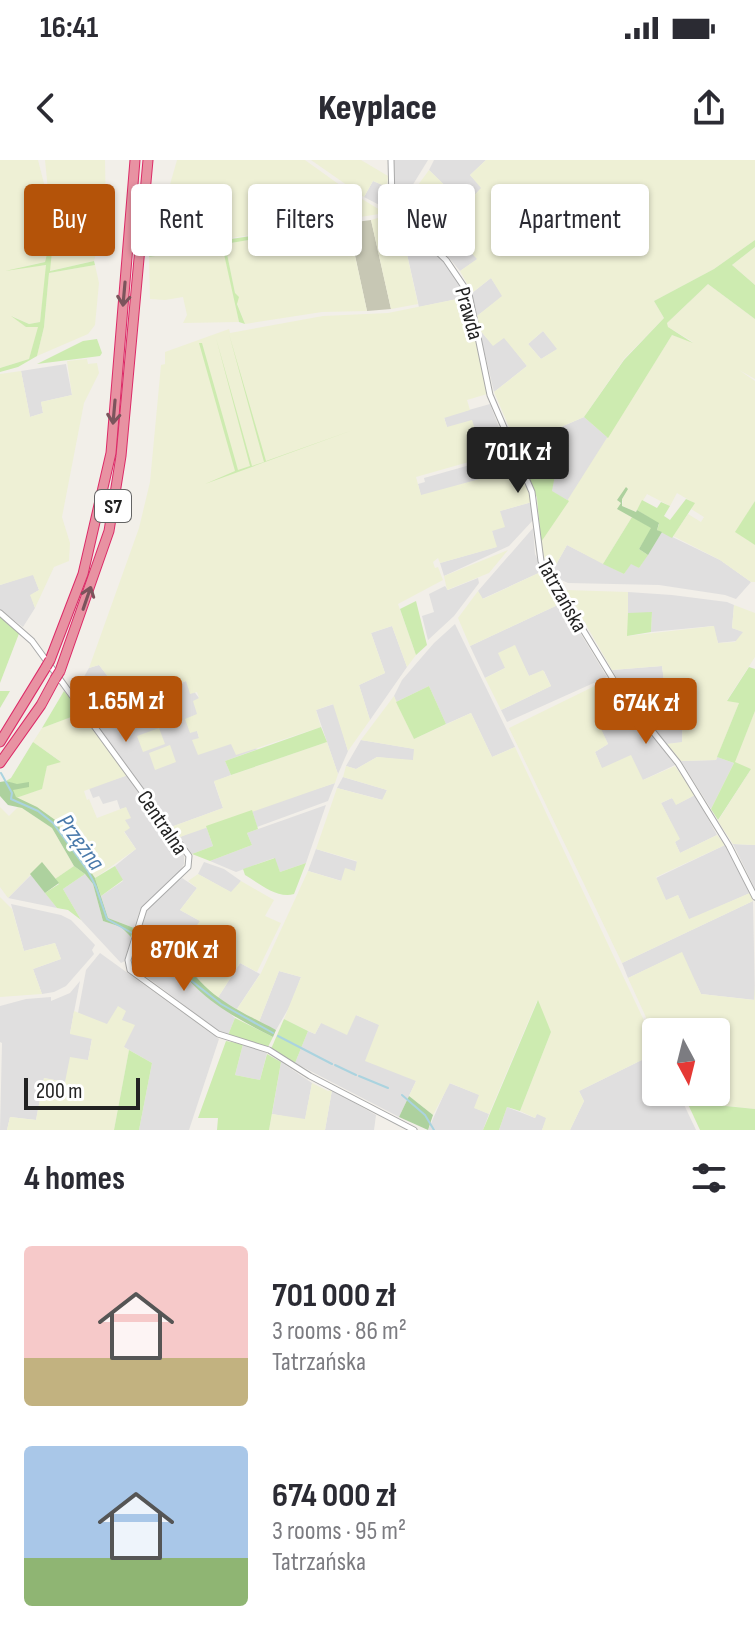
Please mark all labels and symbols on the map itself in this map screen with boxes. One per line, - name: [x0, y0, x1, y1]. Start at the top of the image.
- one-way arrow: [116, 280, 131, 306]
- street label: Prawda: [448, 284, 489, 343]
- one-way arrow: [106, 398, 121, 425]
- pin: 701K zł: [444, 427, 592, 495]
- road number: S7: [95, 490, 131, 522]
- street label: Tatrzańska: [531, 554, 593, 637]
- one-way arrow: [81, 586, 96, 611]
- pin: 1.65M zł: [43, 676, 209, 744]
- pin: 674K zł: [572, 678, 720, 746]
- street label: Centralna: [130, 785, 193, 860]
- water label: Przężna: [51, 809, 111, 876]
- pin: 870K zł: [110, 925, 258, 993]
- north arrow: [642, 1018, 730, 1106]
- scale bar: [24, 1074, 140, 1110]

